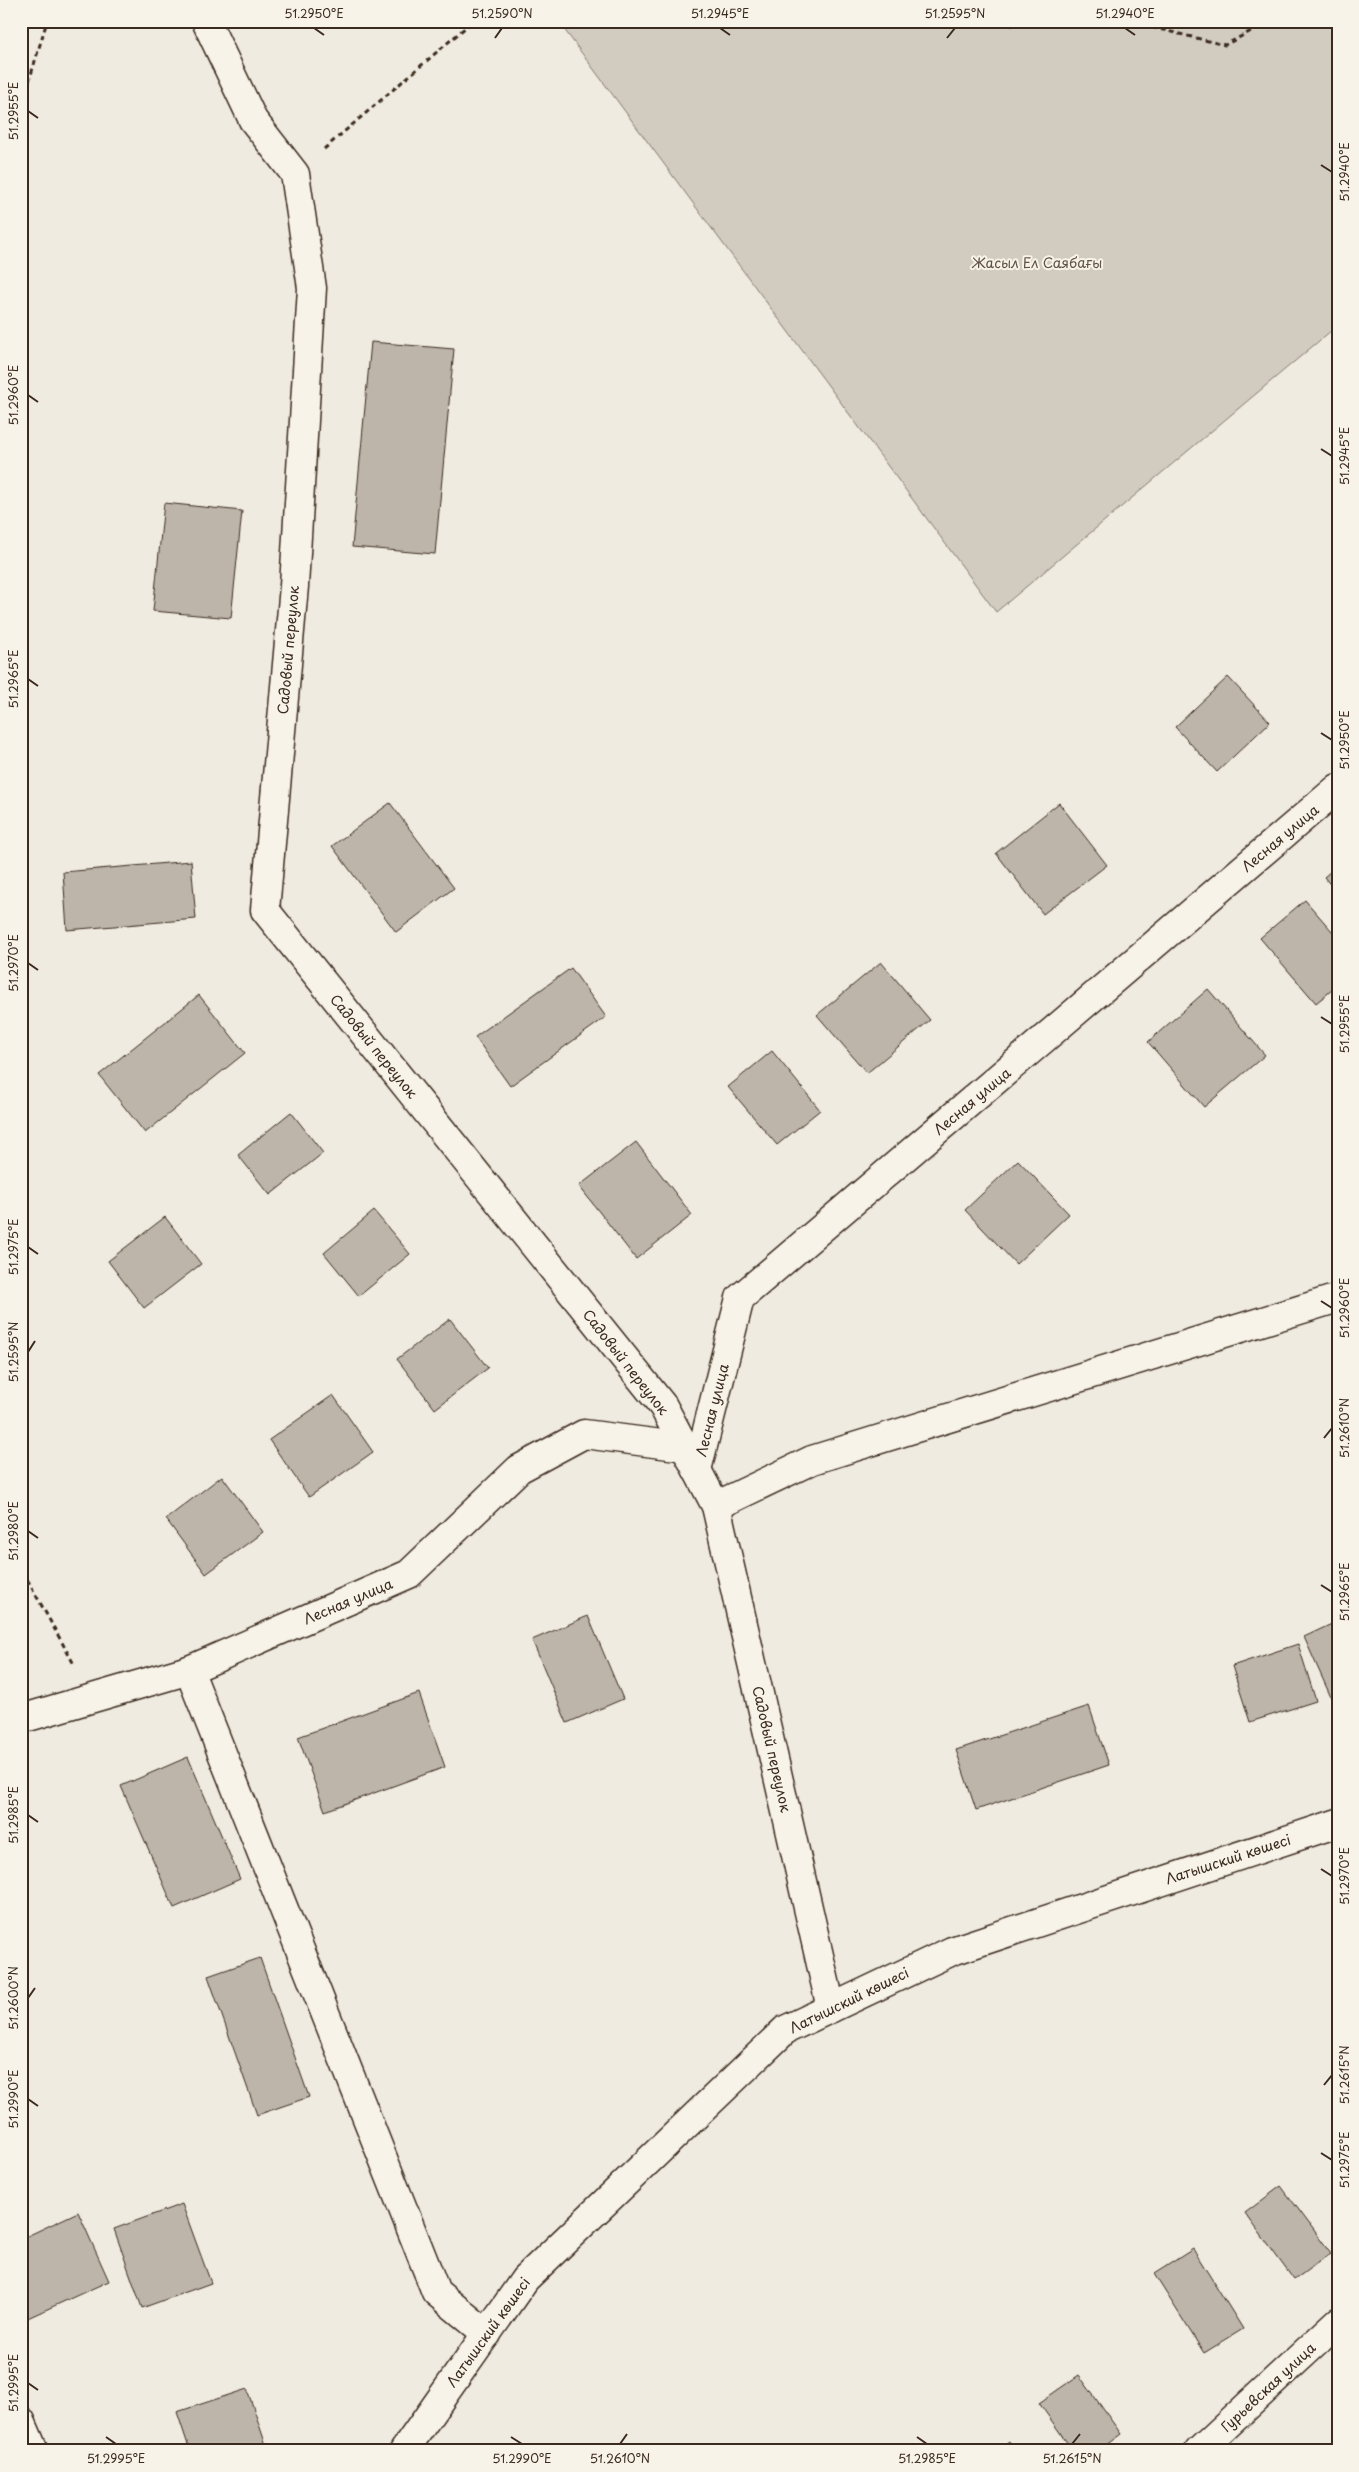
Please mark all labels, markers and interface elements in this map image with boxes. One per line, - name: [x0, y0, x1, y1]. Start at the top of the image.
- text: 51.2950°E: [284, 4, 344, 22]
- text: 51.2590°N: [471, 4, 533, 22]
- text: 51.2945°E: [691, 4, 749, 22]
- text: 51.2595°N: [925, 4, 985, 22]
- text: 51.2940°E: [1095, 4, 1155, 22]
- text: 51.2955°E: [4, 82, 22, 140]
- text: 51.2940°E: [1335, 142, 1353, 202]
- park label: Жасыл Ел Саябағы: [972, 252, 1102, 273]
- text: 51.2960°E: [4, 365, 22, 425]
- text: 51.2945°E: [1335, 427, 1353, 485]
- street label: Садовый переулок: [272, 584, 304, 715]
- text: 51.2965°E: [4, 650, 22, 708]
- text: 51.2950°E: [1335, 710, 1353, 770]
- street label: Лесная улица: [1237, 799, 1323, 877]
- text: 51.2970°E: [4, 934, 22, 992]
- street label: Садовый переулок: [325, 989, 423, 1103]
- text: 51.2955°E: [1335, 995, 1353, 1053]
- street label: Лесная улица: [929, 1062, 1015, 1140]
- text: 51.2975°E: [4, 1218, 22, 1276]
- text: 51.2960°E: [1335, 1278, 1353, 1338]
- street label: Садовый переулок: [578, 1305, 674, 1420]
- text: 51.2595°N: [4, 1322, 22, 1382]
- street label: Лесная улица: [690, 1361, 734, 1459]
- text: 51.2610°N: [1335, 1398, 1353, 1458]
- text: 51.2980°E: [4, 1501, 22, 1561]
- text: 51.2965°E: [1335, 1563, 1353, 1621]
- street label: Лесная улица: [300, 1573, 396, 1629]
- street label: Садовый переулок: [747, 1684, 797, 1815]
- text: 51.2985°E: [4, 1786, 22, 1844]
- street label: Латышский көшесі: [1162, 1829, 1294, 1889]
- text: 51.2970°E: [1335, 1847, 1353, 1905]
- street label: Латышский көшесі: [786, 1962, 912, 2038]
- text: 51.2600°N: [4, 1966, 22, 2030]
- text: 51.2615°N: [1335, 2045, 1353, 2105]
- text: 51.2990°E: [4, 2069, 22, 2129]
- text: 51.2975°E: [1335, 2131, 1353, 2189]
- street label: Латышский көшесі: [441, 2273, 535, 2391]
- street label: Гурьевская улица: [1216, 2337, 1320, 2437]
- text: 51.2995°E: [4, 2354, 22, 2412]
- text: 51.2995°E: [87, 2449, 145, 2467]
- text: 51.2990°E: [492, 2449, 552, 2467]
- text: 51.2610°N: [590, 2449, 650, 2467]
- text: 51.2985°E: [898, 2449, 956, 2467]
- text: 51.2615°N: [1042, 2449, 1102, 2467]

